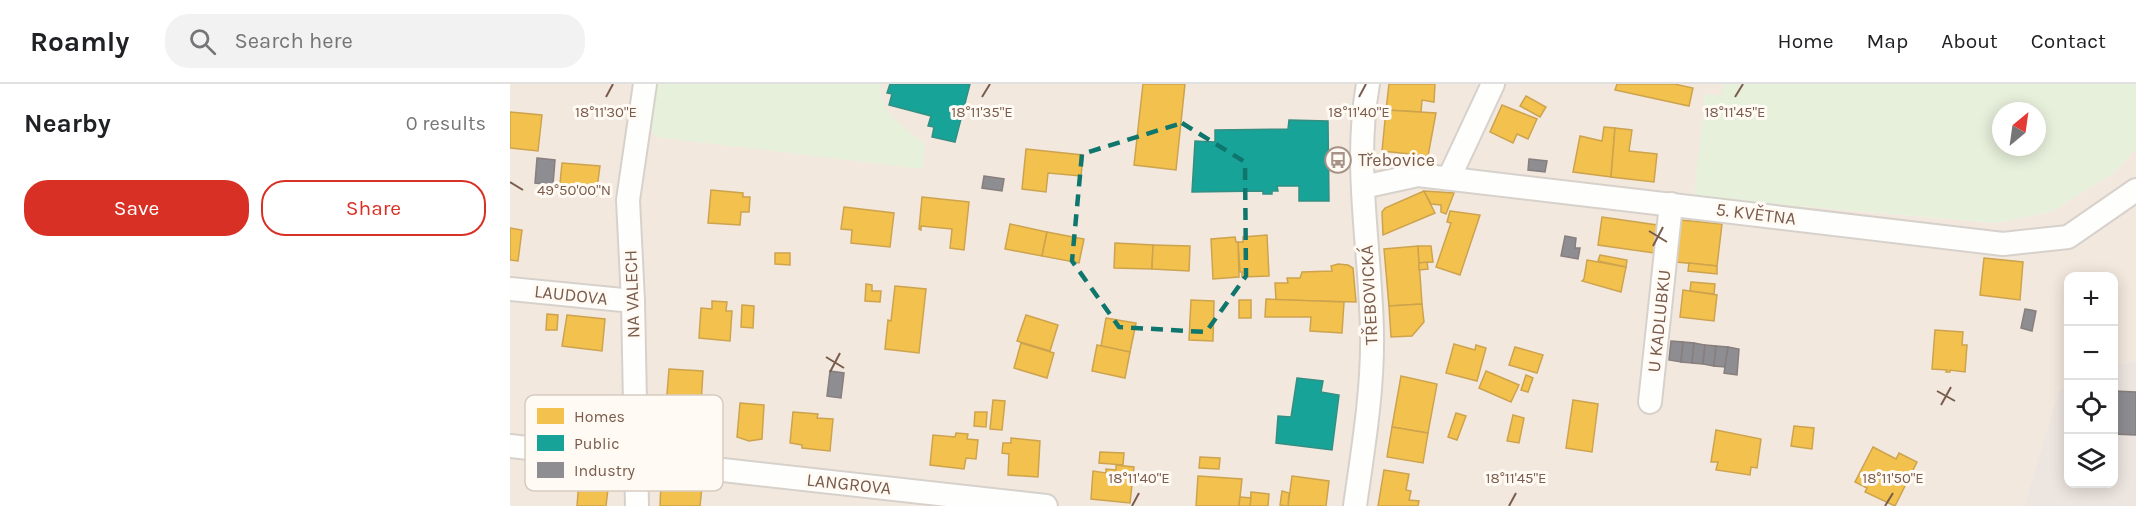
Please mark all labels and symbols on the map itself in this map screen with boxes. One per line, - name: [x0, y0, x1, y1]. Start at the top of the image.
- north arrow: [1992, 102, 2046, 156]
- text: 18°11'30"E: [575, 103, 637, 121]
- text: 18°11'35"E: [951, 103, 1013, 121]
- text: 18°11'40"E: [1328, 103, 1390, 121]
- text: 18°11'45"E: [1704, 103, 1766, 121]
- bus stop icon: Třebovice: [1323, 145, 1353, 175]
- place label: Třebovice: [1358, 149, 1435, 171]
- text: 49°50'00"N: [537, 181, 611, 199]
- street label: 5. KVĚTNA: [1715, 198, 1797, 230]
- street label: TŘEBOVICKÁ: [1354, 244, 1383, 346]
- street label: NA VALECH: [619, 249, 645, 339]
- street label: U KADLUBKU: [1643, 269, 1675, 373]
- street label: LAUDOVA: [533, 280, 609, 310]
- legend: [525, 395, 723, 491]
- text: Homes: [574, 407, 625, 426]
- text: Public: [574, 434, 620, 453]
- text: Industry: [574, 461, 636, 480]
- street label: LANGROVA: [806, 469, 892, 499]
- text: 18°11'40"E: [1108, 469, 1170, 487]
- text: 18°11'45"E: [1485, 469, 1547, 487]
- text: 18°11'50"E: [1862, 469, 1924, 487]

